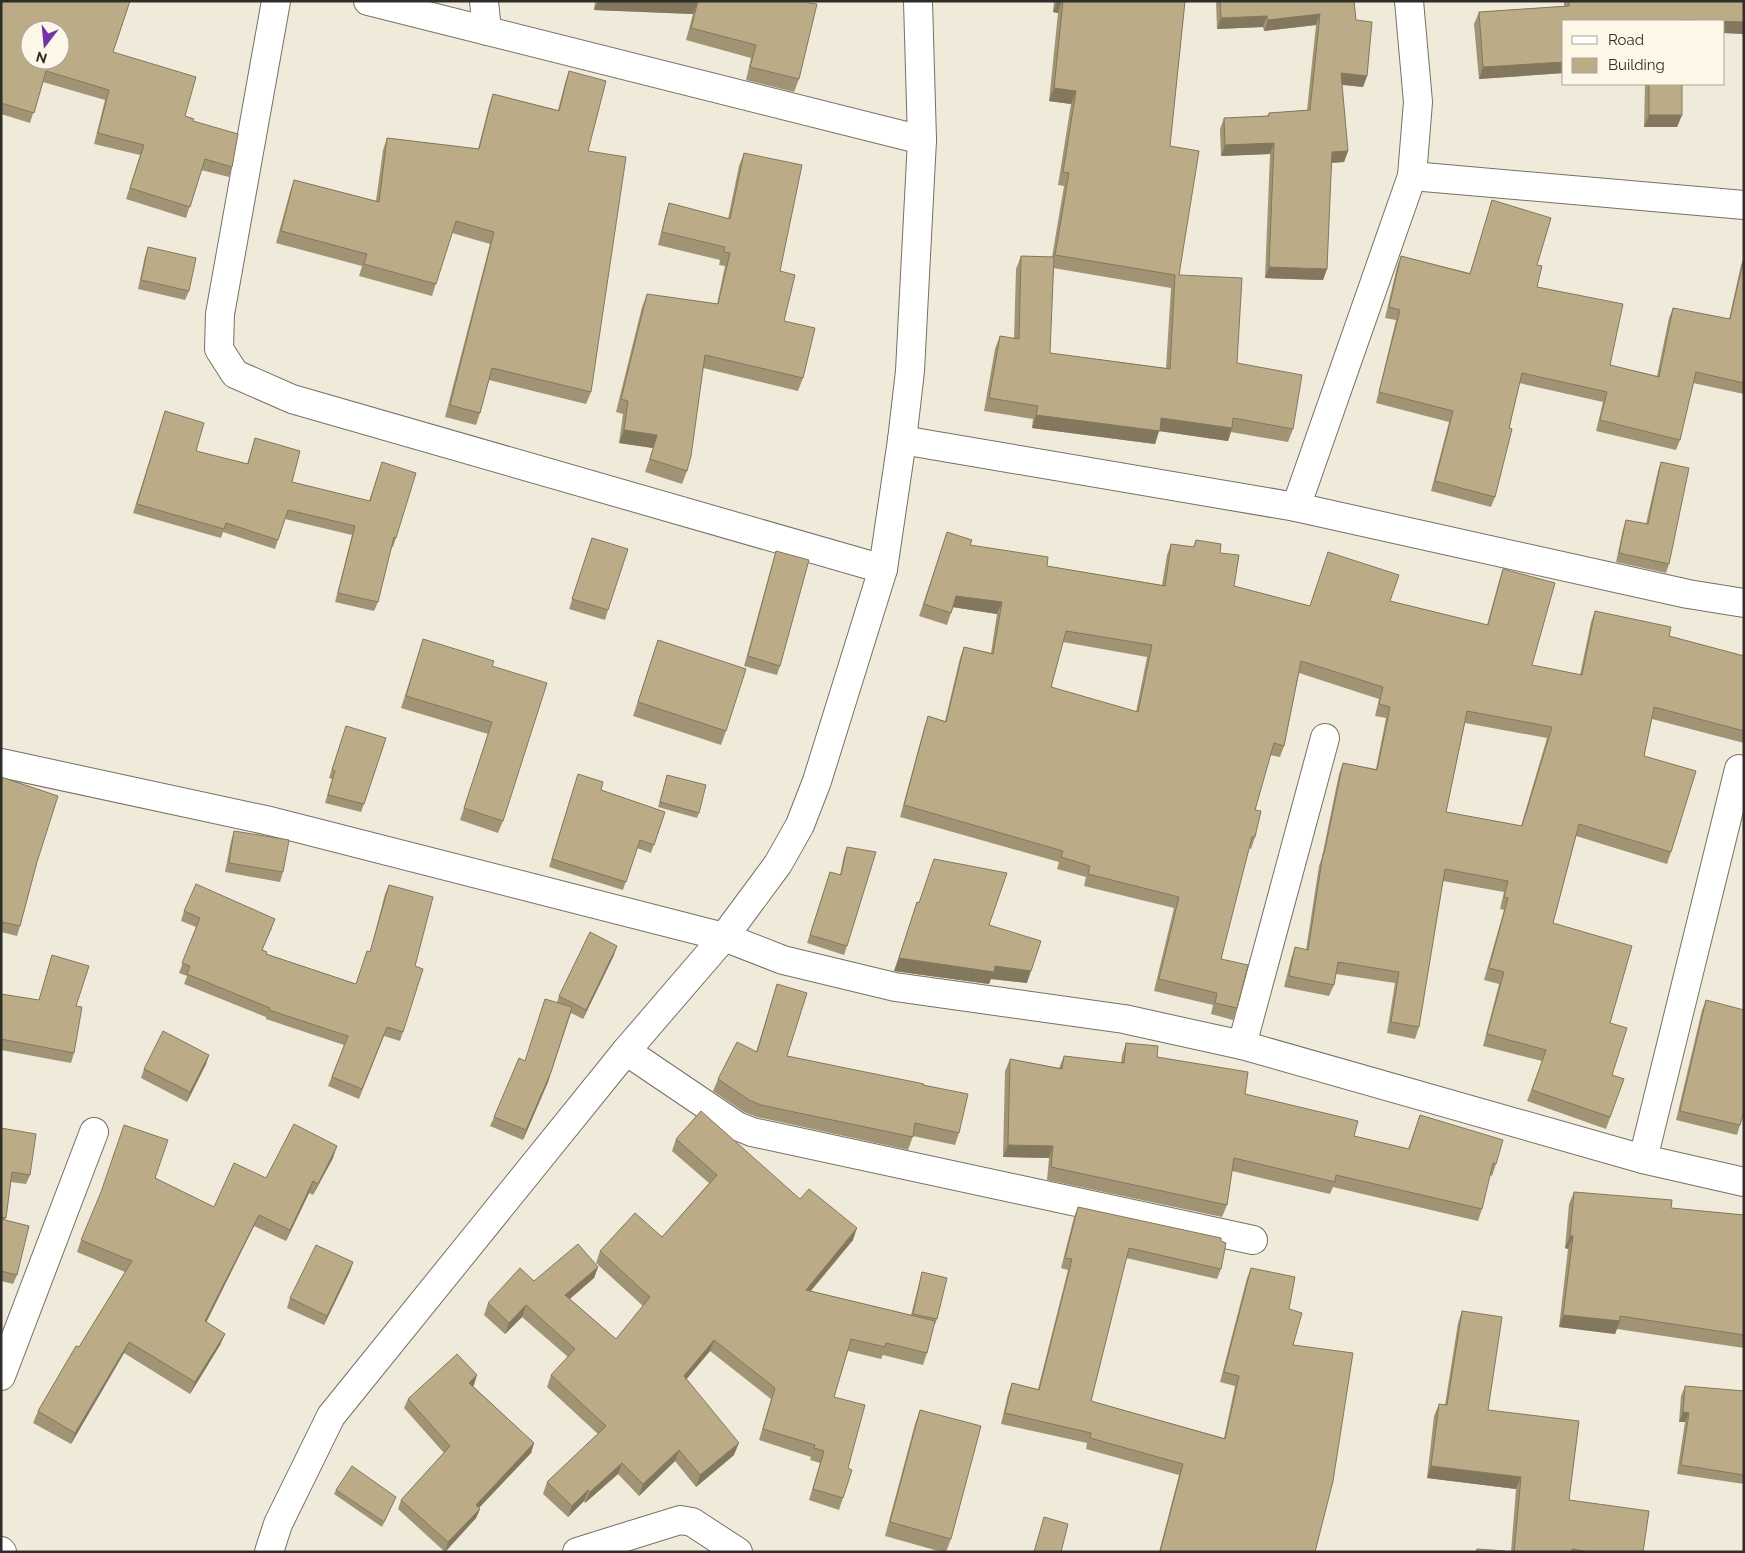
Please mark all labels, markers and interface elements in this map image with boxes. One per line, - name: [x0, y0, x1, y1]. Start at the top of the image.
- north arrow: [20, 20, 70, 70]
- legend: [1562, 20, 1725, 85]
- text: Road: [1608, 31, 1644, 49]
- text: N: [34, 48, 49, 67]
- text: Building: [1608, 56, 1665, 74]

